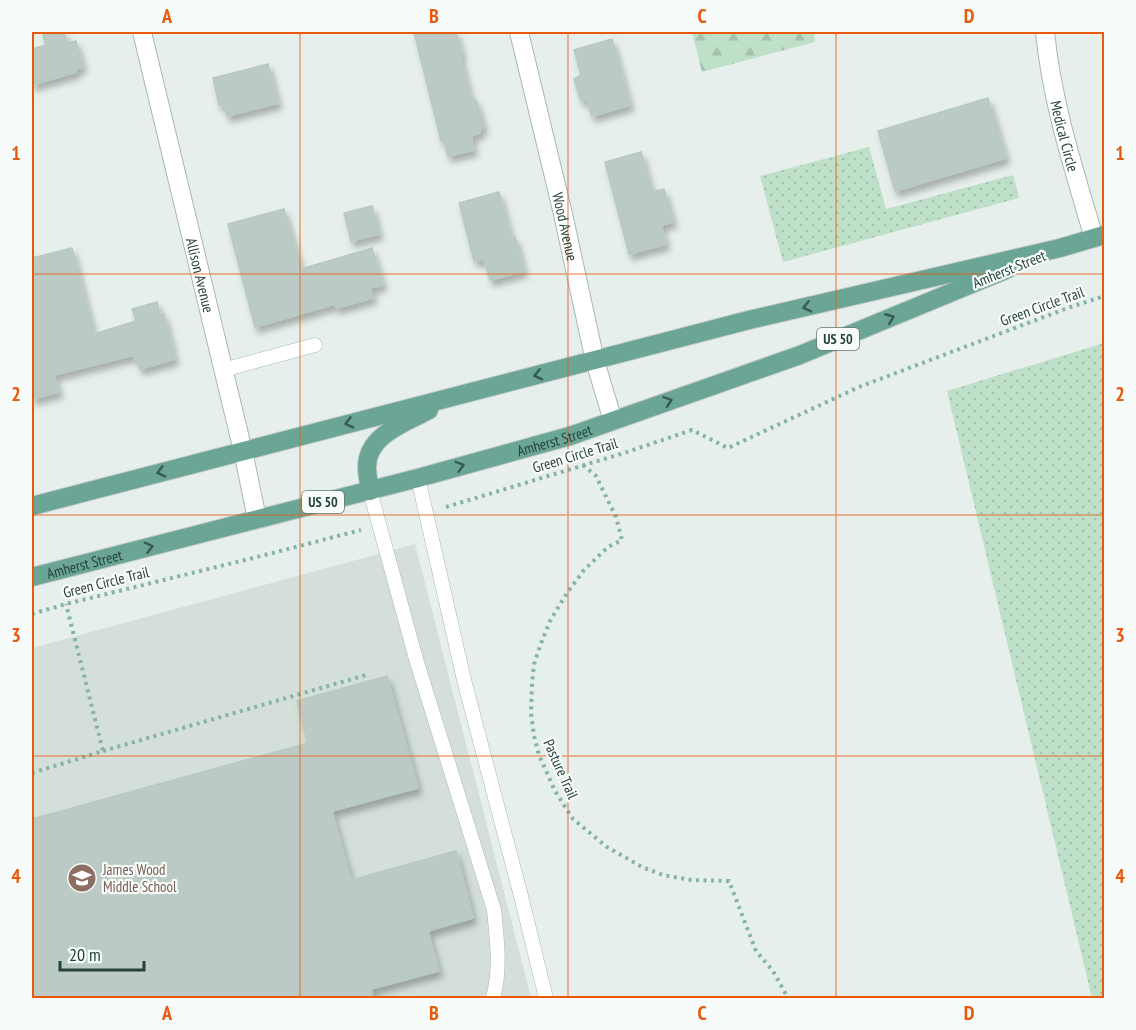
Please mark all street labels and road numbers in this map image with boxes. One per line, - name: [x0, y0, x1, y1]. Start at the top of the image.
- street label: Medical Circle: [1047, 99, 1083, 174]
- street label: Wood Avenue: [549, 190, 582, 263]
- street label: Allison Avenue: [182, 236, 219, 314]
- street label: Amherst Street: [970, 246, 1048, 292]
- street label: Green Circle Trail: [997, 282, 1087, 330]
- road number: US 50: [817, 328, 859, 350]
- street label: Amherst Street: [515, 420, 594, 460]
- street label: Green Circle Trail: [530, 433, 620, 477]
- road number: US 50: [302, 491, 344, 513]
- street label: Amherst Street: [44, 545, 124, 582]
- street label: Green Circle Trail: [61, 562, 151, 602]
- street label: Pasture Trail: [539, 736, 583, 802]

